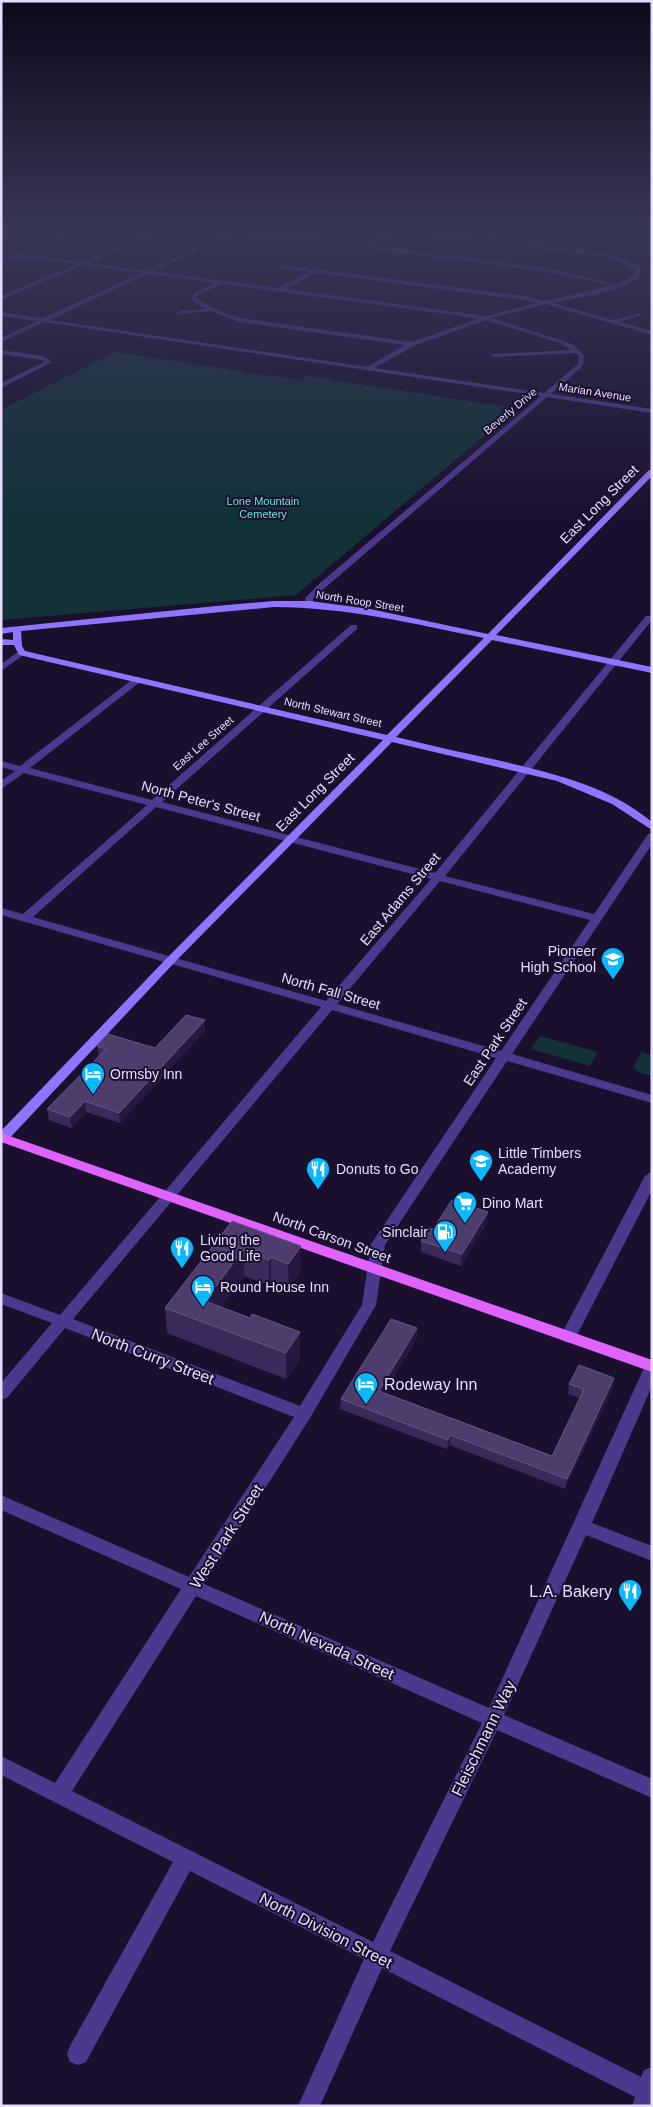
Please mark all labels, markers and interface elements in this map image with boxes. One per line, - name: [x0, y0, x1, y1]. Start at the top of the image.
- street label: Marian Avenue: [558, 380, 632, 404]
- street label: Beverly Drive: [481, 385, 539, 437]
- street label: East Long Street: [556, 461, 642, 547]
- park label: Lone Mountain Cemetery: [227, 495, 299, 520]
- street label: North Roop Street: [315, 588, 405, 614]
- street label: North Stewart Street: [283, 695, 383, 729]
- street label: East Lee Street: [170, 714, 236, 772]
- street label: East Long Street: [272, 749, 358, 835]
- street label: North Peter's Street: [140, 777, 262, 825]
- street label: East Adams Street: [357, 849, 443, 949]
- place label: Pioneer High School: [521, 943, 596, 975]
- school or university icon: Pioneer High School: [600, 946, 626, 980]
- street label: North Fall Street: [280, 969, 382, 1013]
- street label: East Park Street: [460, 995, 530, 1089]
- hotel icon: Ormsby Inn: [80, 1061, 106, 1095]
- place label: Ormsby Inn: [110, 1066, 182, 1082]
- place label: Little Timbers Academy: [498, 1145, 581, 1177]
- school or university icon: Little Timbers Academy: [468, 1148, 494, 1182]
- restaurant icon: Donuts to Go: [305, 1156, 331, 1190]
- place label: Donuts to Go: [336, 1161, 419, 1177]
- supermarket icon: Dino Mart: [452, 1190, 478, 1224]
- place label: Dino Mart: [482, 1195, 543, 1211]
- street label: North Carson Street: [271, 1208, 393, 1266]
- fuel station icon: Sinclair: [432, 1219, 458, 1253]
- place label: Sinclair: [382, 1224, 428, 1240]
- place label: Living the Good Life: [200, 1232, 261, 1264]
- restaurant icon: Living the Good Life: [169, 1235, 195, 1269]
- hotel icon: Round House Inn: [190, 1274, 216, 1308]
- place label: Round House Inn: [220, 1279, 329, 1295]
- street label: North Curry Street: [89, 1325, 217, 1388]
- hotel icon: Rodeway Inn: [353, 1371, 379, 1405]
- place label: Rodeway Inn: [384, 1376, 477, 1393]
- street label: West Park Street: [186, 1481, 267, 1591]
- restaurant icon: L.A. Bakery: [617, 1578, 643, 1612]
- place label: L.A. Bakery: [529, 1583, 612, 1600]
- street label: North Nevada Street: [257, 1608, 397, 1683]
- street label: Fleischmann Way: [448, 1678, 519, 1799]
- street label: North Division Street: [257, 1890, 395, 1972]

